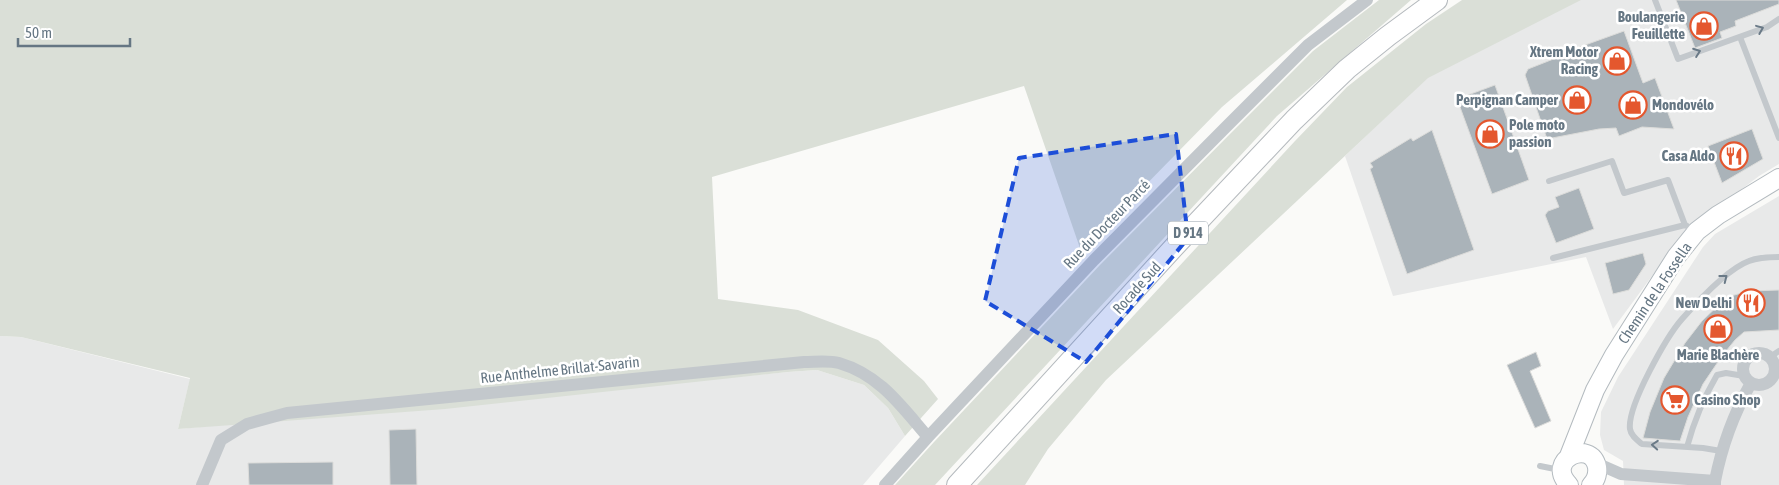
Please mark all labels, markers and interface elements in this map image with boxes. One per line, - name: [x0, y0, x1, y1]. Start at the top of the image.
- place label: Boulangerie Feuillette: [1618, 8, 1685, 42]
- shop icon: Boulangerie Feuillette: [1689, 11, 1719, 41]
- scale bar: [18, 15, 130, 47]
- text: 50 m: [25, 24, 52, 41]
- one-way arrow: [1756, 25, 1764, 35]
- place label: Xtrem Motor Racing: [1529, 43, 1599, 77]
- shop icon: Xtrem Motor Racing: [1602, 46, 1632, 76]
- one-way arrow: [1692, 48, 1701, 58]
- shop icon: Perpignan Camper: [1562, 85, 1592, 115]
- shop icon: Mondovélo: [1618, 90, 1648, 120]
- place label: Perpignan Camper: [1456, 91, 1559, 108]
- place label: Mondovélo: [1652, 96, 1714, 113]
- place label: Pole moto passion: [1509, 116, 1565, 150]
- shop icon: Pole moto passion: [1475, 119, 1505, 149]
- restaurant icon: Casa Aldo: [1719, 141, 1749, 171]
- place label: Casa Aldo: [1662, 147, 1715, 164]
- street label: Rue du Docteur Parcé: [1060, 176, 1153, 271]
- road number: D 914: [1168, 222, 1208, 244]
- street label: Chemin de la Fossella: [1614, 239, 1695, 347]
- street label: Rocade Sud: [1109, 258, 1164, 317]
- one-way arrow: [1718, 275, 1727, 283]
- restaurant icon: New Delhi: [1736, 288, 1766, 318]
- place label: New Delhi: [1676, 294, 1732, 311]
- shop icon: Marie Blachère: [1703, 314, 1733, 344]
- place label: Marie Blachère: [1677, 346, 1760, 363]
- street label: Rue Anthelme Brillat-Savarin: [480, 353, 640, 386]
- supermarket icon: Casino Shop: [1660, 385, 1690, 415]
- place label: Casino Shop: [1694, 391, 1761, 408]
- one-way arrow: [1651, 439, 1659, 450]

